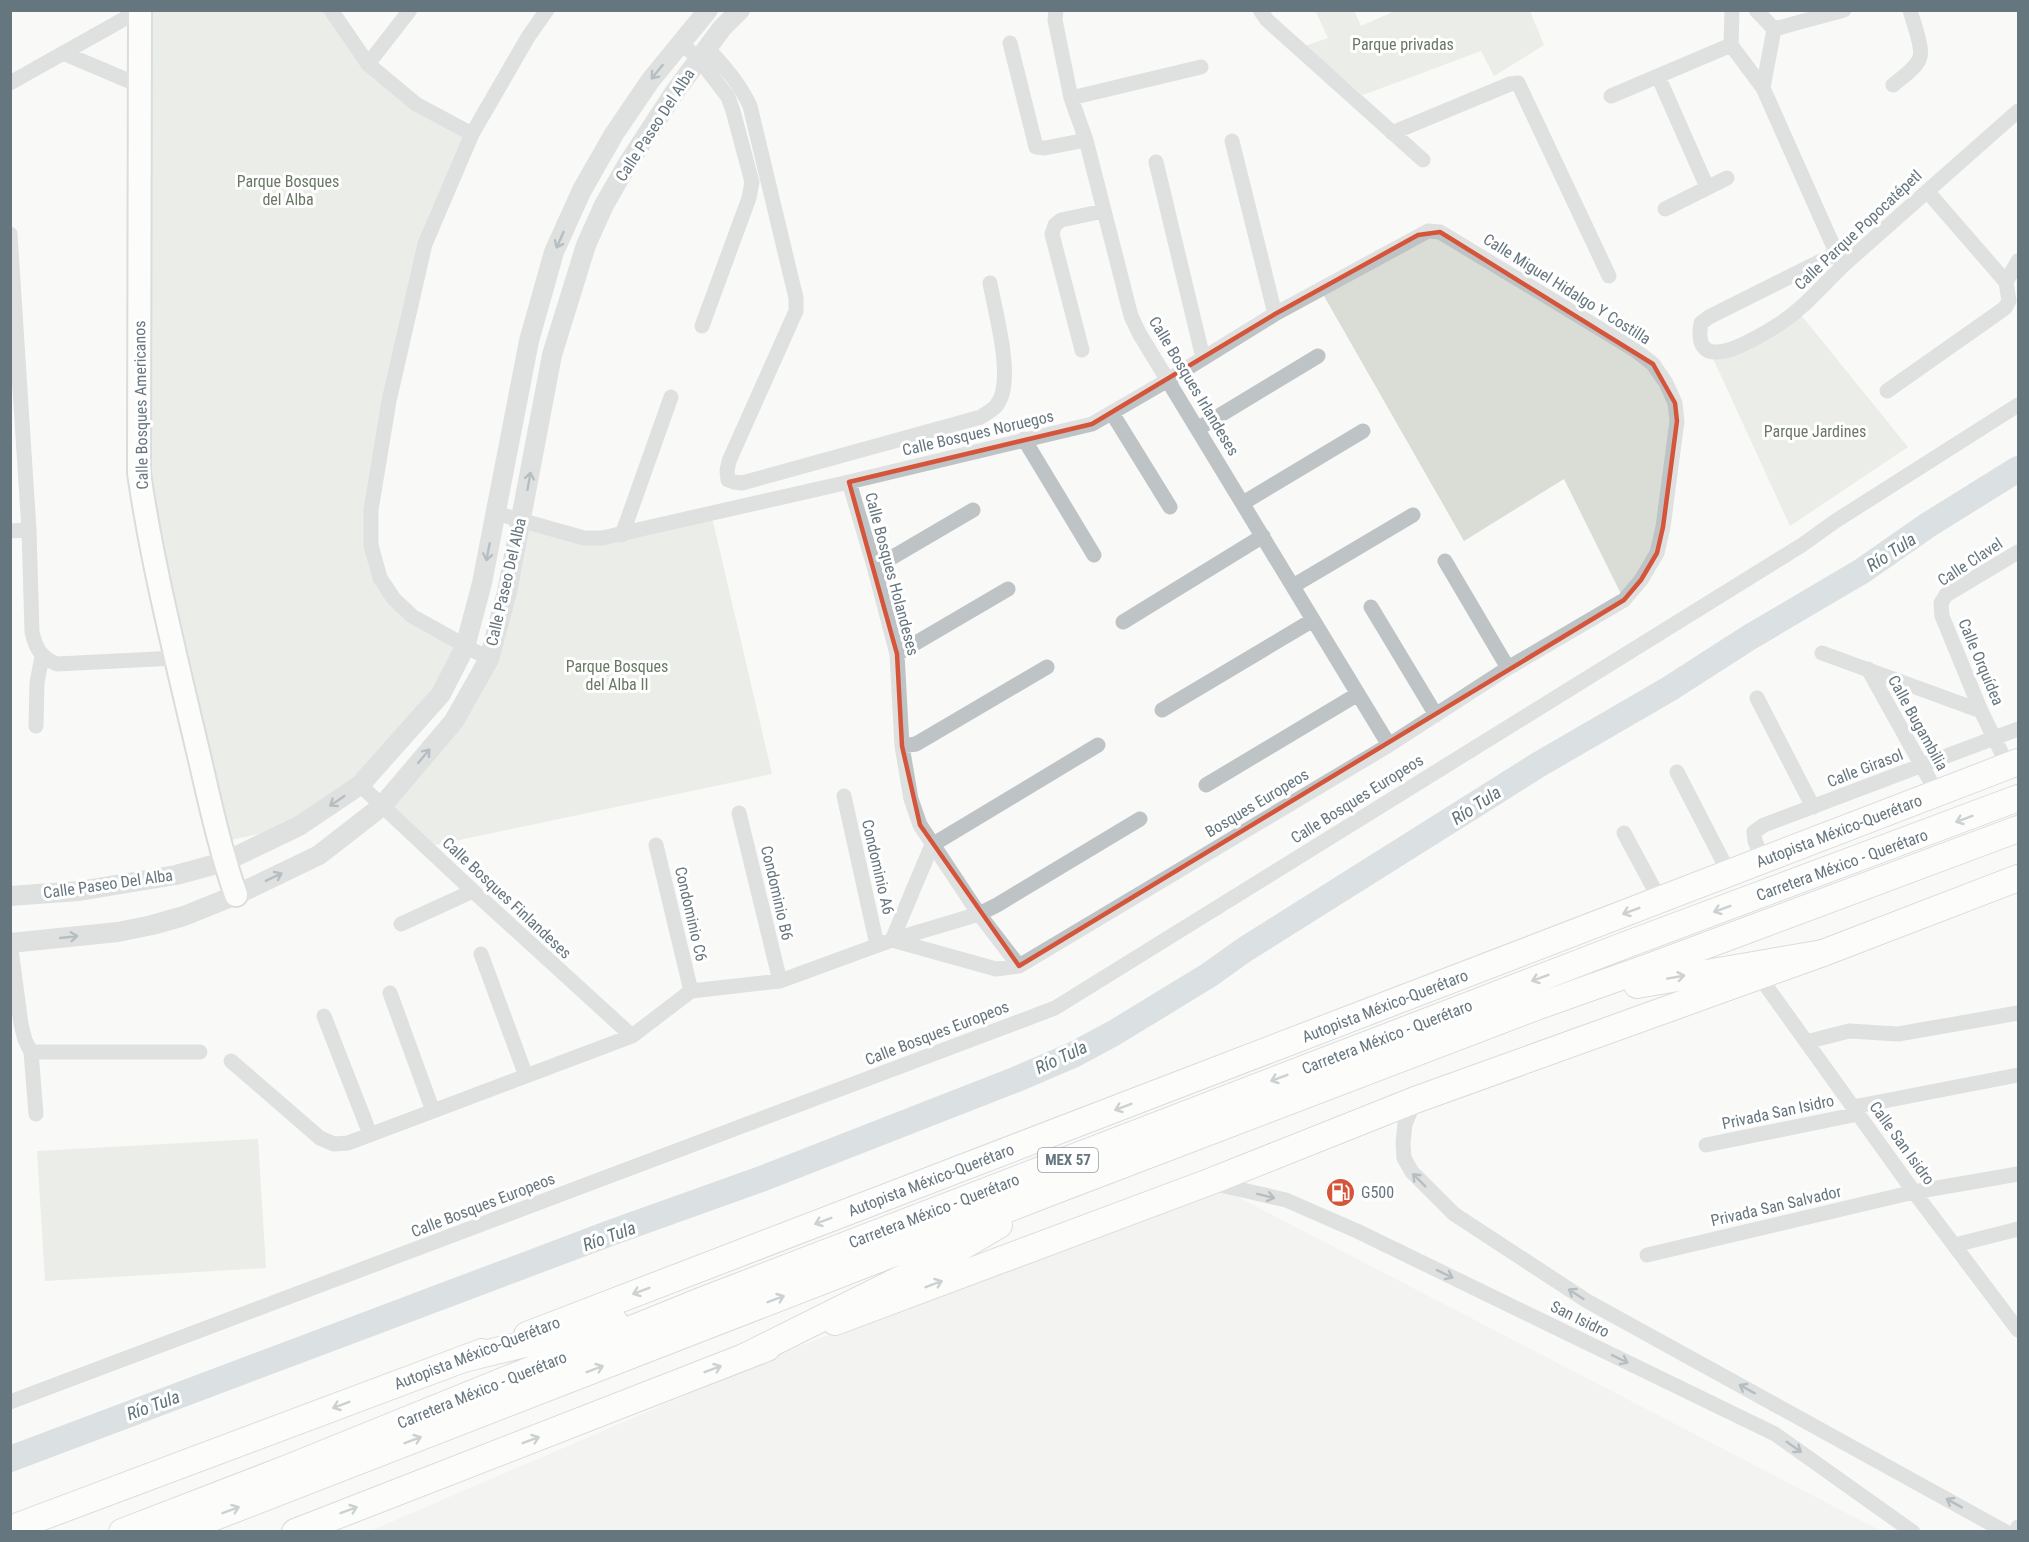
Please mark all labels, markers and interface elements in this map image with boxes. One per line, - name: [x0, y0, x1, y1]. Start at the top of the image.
- park label: Parque privadas: [1352, 35, 1454, 54]
- one-way arrow: [651, 64, 664, 80]
- street label: Calle Paseo Del Alba: [611, 65, 699, 185]
- street label: Calle Parque Popocatépetl: [1790, 166, 1926, 294]
- park label: Parque Bosques del Alba: [237, 172, 339, 209]
- one-way arrow: [554, 230, 565, 249]
- street label: Calle Miguel Hidalgo Y Costilla: [1480, 230, 1654, 348]
- street label: Calle Bosques Irlandeses: [1145, 313, 1243, 459]
- street label: Calle Bosques Americanos: [130, 320, 152, 490]
- street label: Calle Bosques Noruegos: [900, 406, 1056, 460]
- park label: Parque Jardines: [1764, 422, 1866, 441]
- one-way arrow: [524, 471, 535, 491]
- street label: Calle Bosques Holandeses: [861, 490, 923, 658]
- street label: Calle Paseo Del Alba: [482, 516, 530, 648]
- water label: Río Tula: [1862, 528, 1920, 576]
- street label: Calle Clavel: [1934, 534, 2006, 590]
- one-way arrow: [482, 542, 493, 561]
- street label: Calle Orquídea: [1954, 616, 2008, 708]
- park label: Parque Bosques del Alba II: [566, 657, 668, 694]
- street label: Calle Bugambilia: [1884, 672, 1952, 774]
- street label: Calle Girasol: [1824, 745, 1906, 791]
- one-way arrow: [418, 748, 431, 764]
- street label: Calle Bosques Europeos: [1287, 751, 1427, 847]
- street label: Bosques Europeos: [1202, 765, 1312, 841]
- water label: Río Tula: [1447, 781, 1505, 829]
- street label: Autopista México-Querétaro: [1753, 791, 1925, 871]
- one-way arrow: [328, 794, 345, 807]
- one-way arrow: [1955, 814, 1974, 825]
- street label: Condominio A6: [858, 818, 898, 916]
- street label: Carretera México - Querétaro: [1754, 825, 1930, 905]
- street label: Calle Bosques Finlandeses: [439, 833, 575, 963]
- street label: Condominio B6: [757, 844, 797, 942]
- street label: Condominio C6: [671, 865, 711, 963]
- street label: Calle Paseo Del Alba: [42, 866, 174, 902]
- one-way arrow: [265, 870, 283, 882]
- one-way arrow: [1713, 905, 1732, 916]
- one-way arrow: [1622, 907, 1641, 918]
- one-way arrow: [58, 931, 78, 942]
- street label: Autopista México-Querétaro: [1299, 966, 1471, 1046]
- one-way arrow: [1666, 972, 1685, 983]
- one-way arrow: [1531, 973, 1550, 984]
- street label: Carretera México - Querétaro: [1299, 996, 1475, 1078]
- street label: Calle Bosques Europeos: [862, 997, 1012, 1069]
- water label: Río Tula: [1032, 1036, 1090, 1078]
- one-way arrow: [1271, 1074, 1289, 1085]
- street label: Privada San Isidro: [1720, 1091, 1836, 1133]
- street label: Calle San Isidro: [1865, 1098, 1939, 1188]
- one-way arrow: [1114, 1102, 1133, 1113]
- street label: Autopista México-Querétaro: [845, 1140, 1017, 1220]
- road number: MEX 57: [1038, 1148, 1098, 1172]
- street label: Calle Bosques Europeos: [408, 1169, 558, 1241]
- street label: Carretera México - Querétaro: [846, 1170, 1022, 1252]
- one-way arrow: [1412, 1172, 1427, 1187]
- fuel station icon: G500: [1324, 1176, 1356, 1208]
- street label: Privada San Salvador: [1709, 1182, 1843, 1230]
- place label: G500: [1361, 1183, 1394, 1202]
- one-way arrow: [1257, 1190, 1276, 1202]
- water label: Río Tula: [580, 1217, 638, 1255]
- one-way arrow: [815, 1217, 833, 1228]
- one-way arrow: [1435, 1268, 1453, 1280]
- one-way arrow: [924, 1278, 943, 1289]
- one-way arrow: [632, 1286, 651, 1297]
- one-way arrow: [1568, 1288, 1585, 1301]
- one-way arrow: [767, 1292, 785, 1303]
- street label: San Isidro: [1548, 1297, 1612, 1341]
- street label: Autopista México-Querétaro: [391, 1313, 563, 1393]
- street label: Carretera México - Querétaro: [394, 1347, 570, 1433]
- one-way arrow: [1611, 1353, 1629, 1365]
- one-way arrow: [585, 1363, 603, 1374]
- one-way arrow: [703, 1363, 721, 1374]
- one-way arrow: [1738, 1383, 1756, 1394]
- water label: Río Tula: [124, 1386, 182, 1424]
- one-way arrow: [332, 1400, 351, 1411]
- one-way arrow: [521, 1433, 540, 1444]
- one-way arrow: [403, 1434, 422, 1445]
- one-way arrow: [1785, 1441, 1801, 1453]
- one-way arrow: [1946, 1497, 1964, 1508]
- one-way arrow: [221, 1504, 240, 1515]
- one-way arrow: [339, 1504, 358, 1515]

